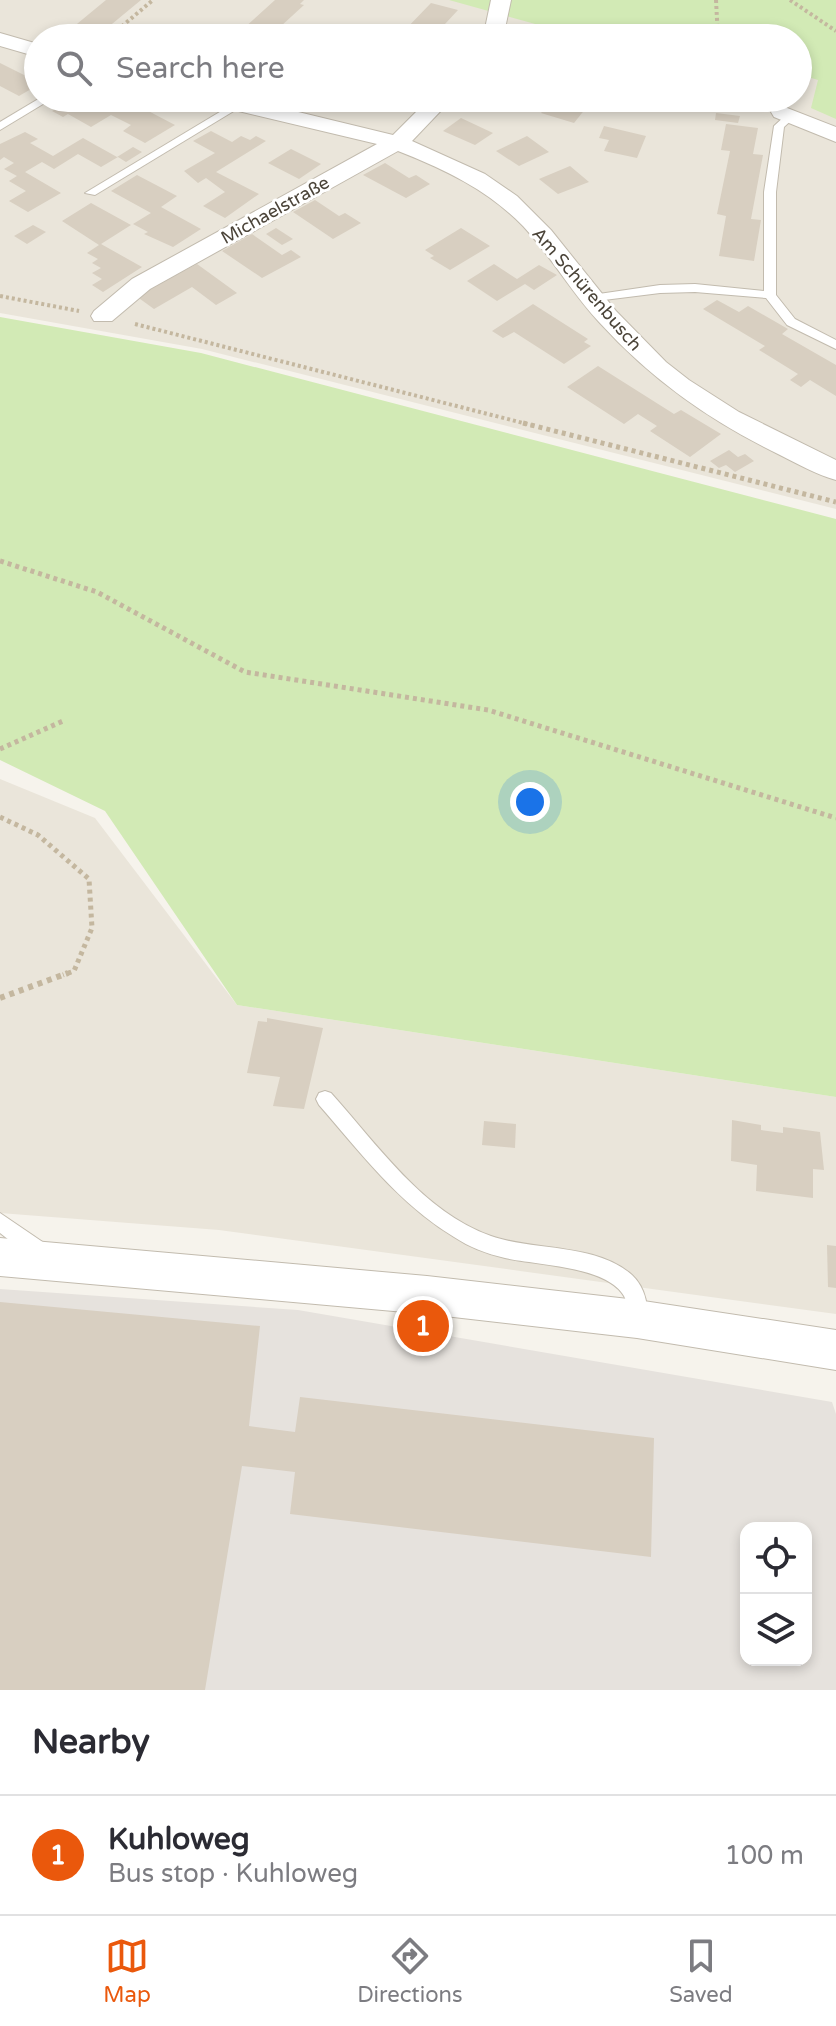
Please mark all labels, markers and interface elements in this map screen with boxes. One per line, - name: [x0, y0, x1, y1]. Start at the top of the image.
- search box: [24, 24, 812, 112]
- icon: search: [52, 46, 96, 90]
- text: Search here: [116, 50, 285, 87]
- street label: Michaelstraße: [217, 171, 333, 249]
- street label: Am Schürenbusch: [527, 223, 647, 355]
- your location: [510, 782, 550, 822]
- pin: 1: [397, 1296, 449, 1356]
- map controls: [740, 1522, 812, 1666]
- button: locate: [740, 1522, 812, 1594]
- button: layers: [740, 1594, 812, 1666]
- text: Nearby: [32, 1722, 150, 1763]
- text: Kuhloweg: [108, 1821, 250, 1858]
- text: 1: [50, 1840, 66, 1871]
- text: 100 m: [724, 1840, 804, 1871]
- text: Bus stop · Kuhloweg: [108, 1858, 358, 1889]
- tab: Map: [103, 1934, 151, 2008]
- tab: Directions: [357, 1934, 463, 2008]
- tab: Saved: [669, 1934, 733, 2008]

